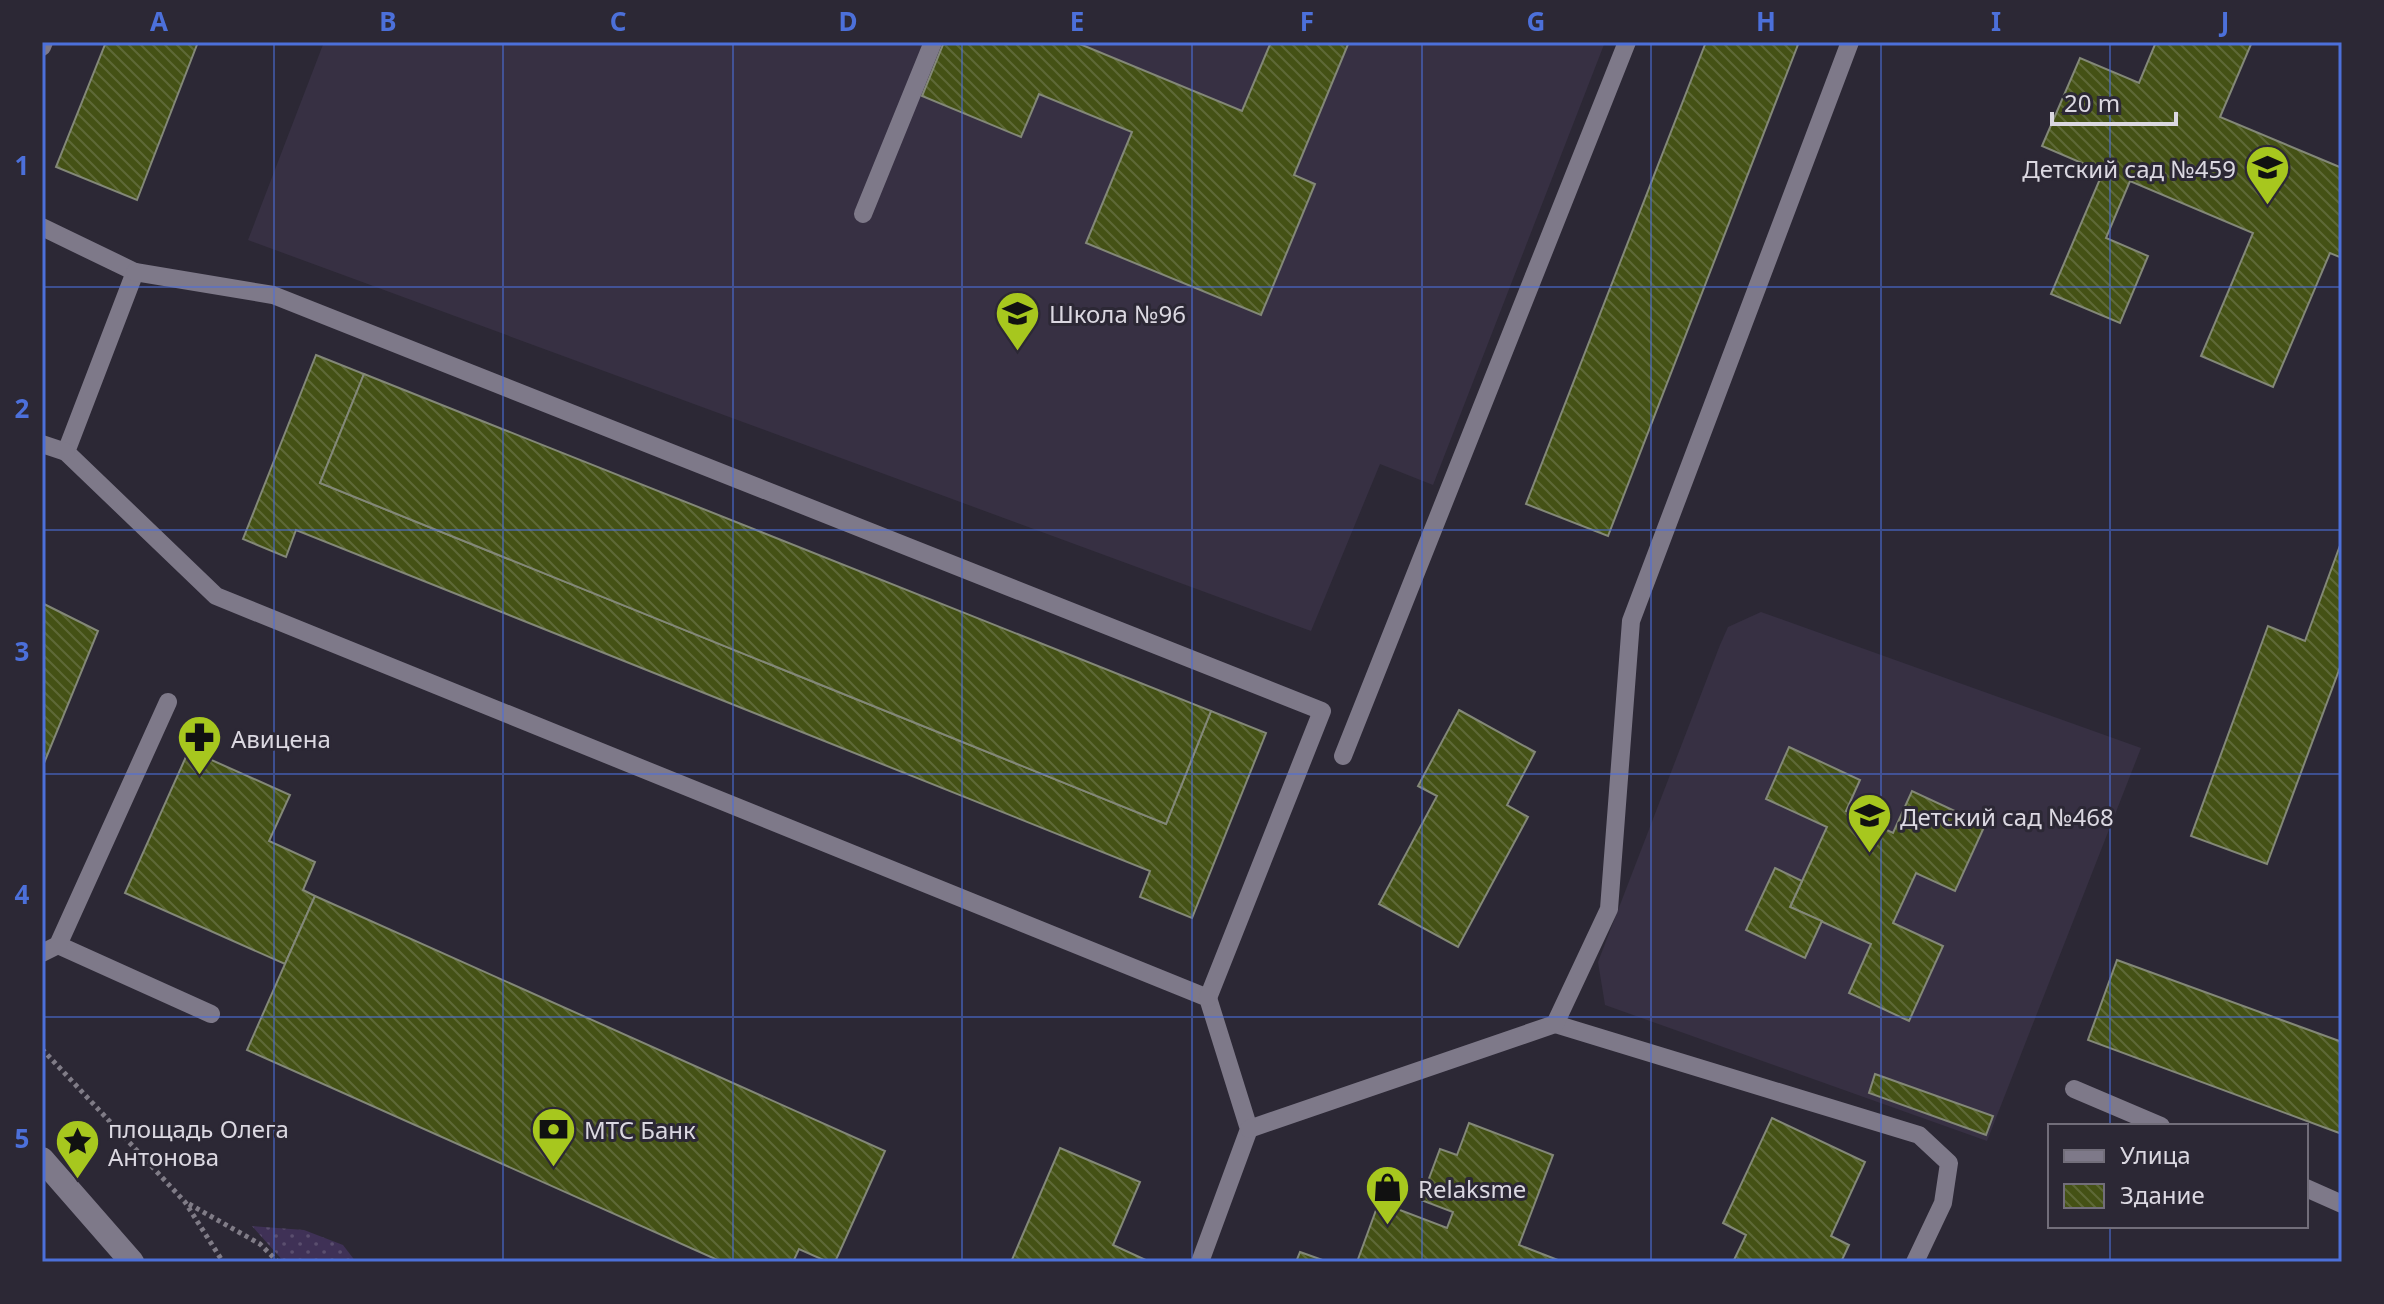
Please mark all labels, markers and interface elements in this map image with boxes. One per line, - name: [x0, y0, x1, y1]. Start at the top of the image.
- text: A: [150, 3, 168, 39]
- text: B: [379, 3, 397, 39]
- text: C: [610, 3, 626, 39]
- text: D: [838, 3, 858, 39]
- text: E: [1070, 3, 1084, 39]
- text: F: [1300, 3, 1314, 39]
- text: G: [1527, 3, 1545, 39]
- text: H: [1756, 3, 1776, 39]
- text: I: [1991, 3, 2001, 39]
- text: J: [2219, 3, 2229, 39]
- scale bar: [2052, 76, 2176, 126]
- text: 20 m: [2064, 86, 2120, 119]
- school or university icon: Детский сад №459: [2243, 144, 2291, 207]
- text: 1: [15, 147, 29, 183]
- place label: Детский сад №459: [2022, 152, 2236, 185]
- school or university icon: Школа №96: [994, 289, 1042, 352]
- place label: Школа №96: [1049, 297, 1186, 330]
- text: 2: [15, 390, 30, 426]
- text: 3: [15, 633, 29, 669]
- pharmacy icon: Авицена: [176, 714, 224, 777]
- place label: Авицена: [231, 722, 331, 755]
- school or university icon: Детский сад №468: [1845, 792, 1893, 855]
- place label: Детский сад №468: [1900, 800, 2114, 833]
- text: 4: [15, 876, 30, 912]
- bank icon: МТС Банк: [529, 1105, 577, 1168]
- place label: площадь Олега Антонова: [108, 1112, 289, 1173]
- place label: МТС Банк: [584, 1113, 696, 1146]
- place icon: площадь Олега Антонова: [53, 1118, 101, 1181]
- text: 5: [15, 1120, 29, 1156]
- legend: [2048, 1124, 2308, 1228]
- text: Улица: [2120, 1138, 2191, 1171]
- shop icon: Relaksme: [1363, 1164, 1411, 1227]
- place label: Relaksme: [1418, 1172, 1526, 1205]
- text: Здание: [2120, 1178, 2205, 1211]

